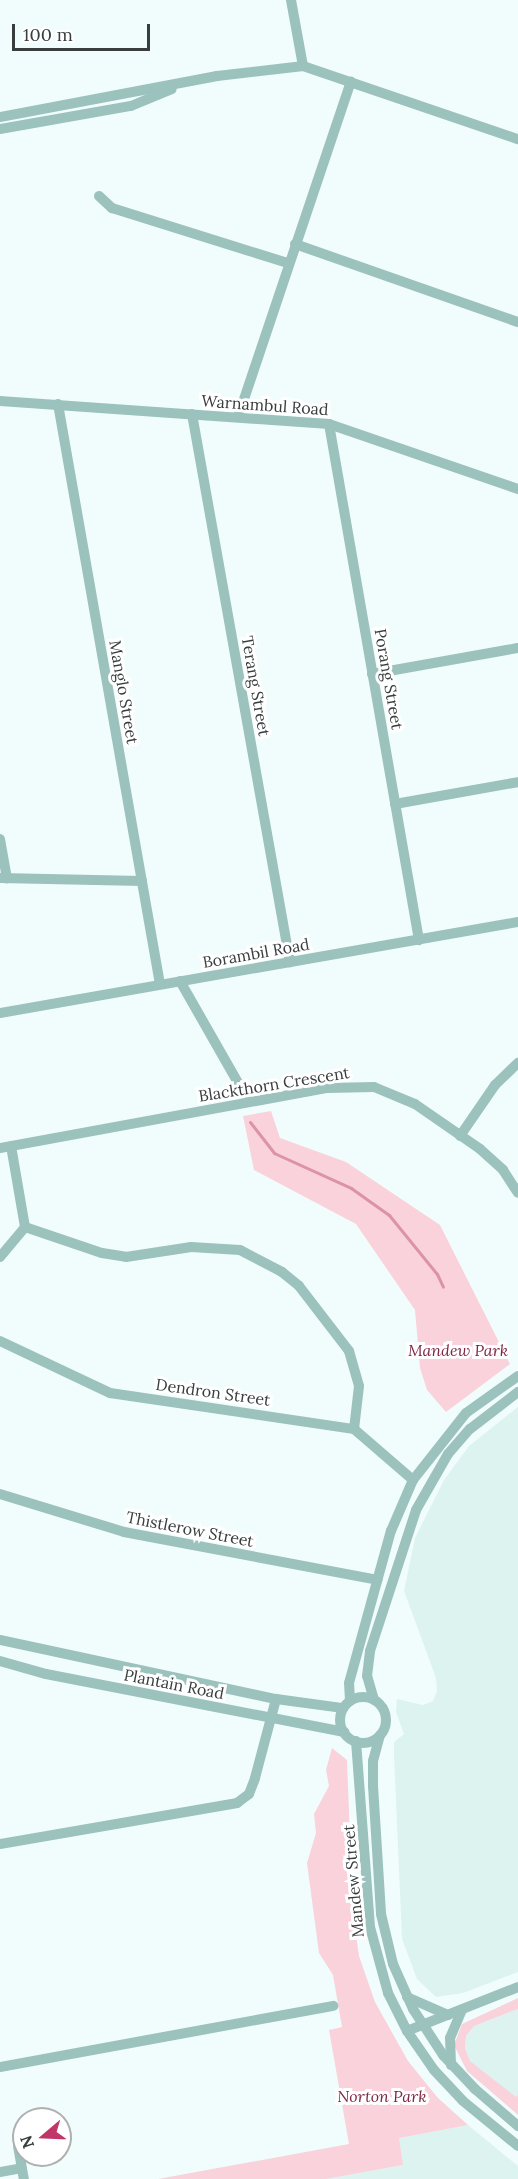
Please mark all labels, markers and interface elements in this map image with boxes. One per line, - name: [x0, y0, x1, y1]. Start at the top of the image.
- scale bar: [15, 12, 153, 50]
- text: 100 m: [23, 23, 73, 46]
- street label: Warnambul Road: [201, 391, 329, 419]
- street label: Porang Street: [371, 627, 407, 731]
- street label: Terang Street: [238, 634, 274, 738]
- street label: Manglo Street: [105, 639, 143, 745]
- street label: Borambil Road: [201, 934, 311, 972]
- street label: Blackthorn Crescent: [197, 1063, 351, 1105]
- park label: Mandew Park: [408, 1340, 508, 1360]
- street label: Dendron Street: [155, 1374, 271, 1410]
- street label: Thistlerow Street: [125, 1507, 255, 1551]
- street label: Plantain Road: [122, 1665, 226, 1703]
- street label: Mandew Street: [339, 1824, 367, 1938]
- park label: Norton Park: [337, 2086, 427, 2106]
- north arrow: [12, 2107, 72, 2167]
- text: N: [15, 2133, 38, 2151]

